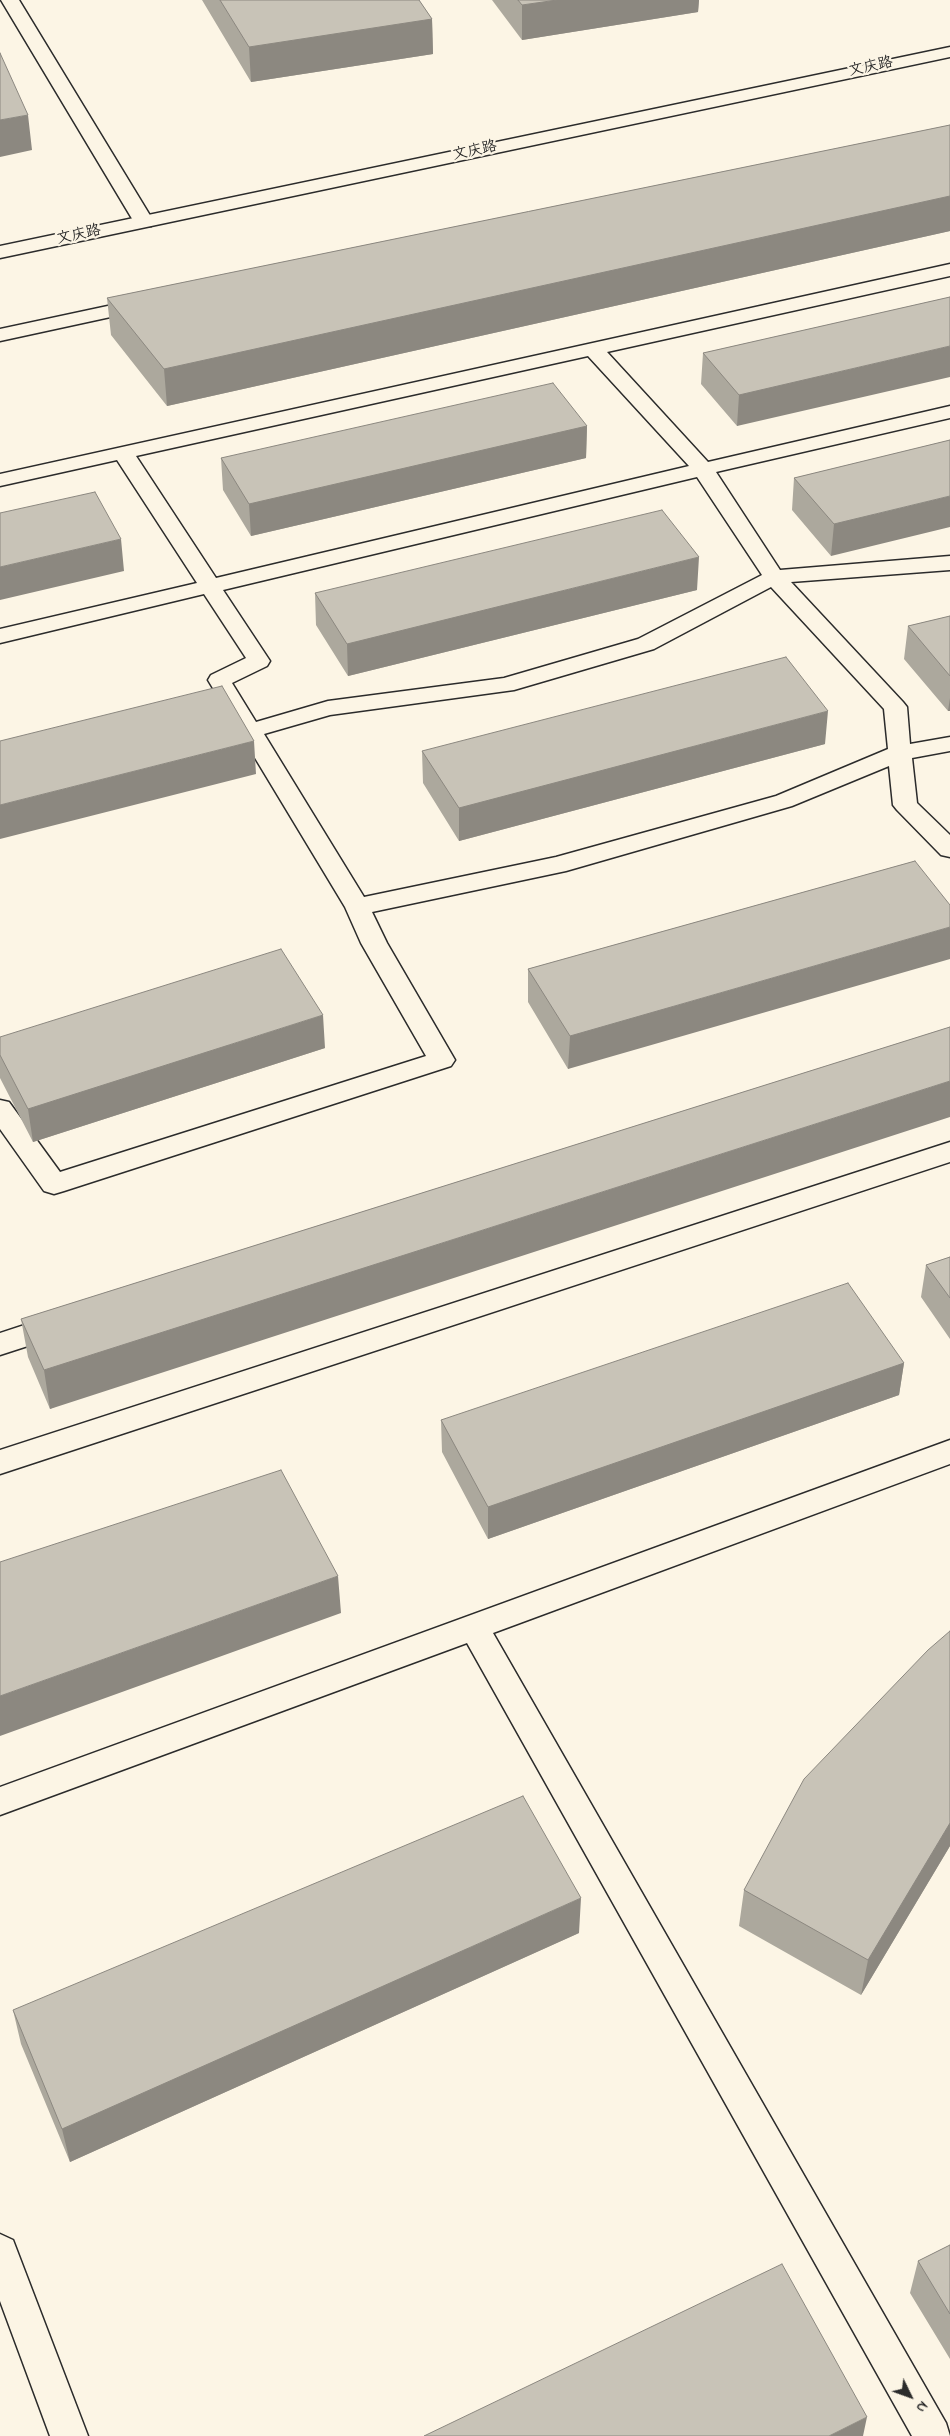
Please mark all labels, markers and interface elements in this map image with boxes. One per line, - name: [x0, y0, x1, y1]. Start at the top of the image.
- street label: 文庆路: [847, 55, 895, 81]
- street label: 文庆路: [451, 139, 499, 165]
- street label: 文庆路: [55, 223, 103, 249]
- north arrow: [885, 2371, 935, 2421]
- text: N: [911, 2396, 932, 2417]

